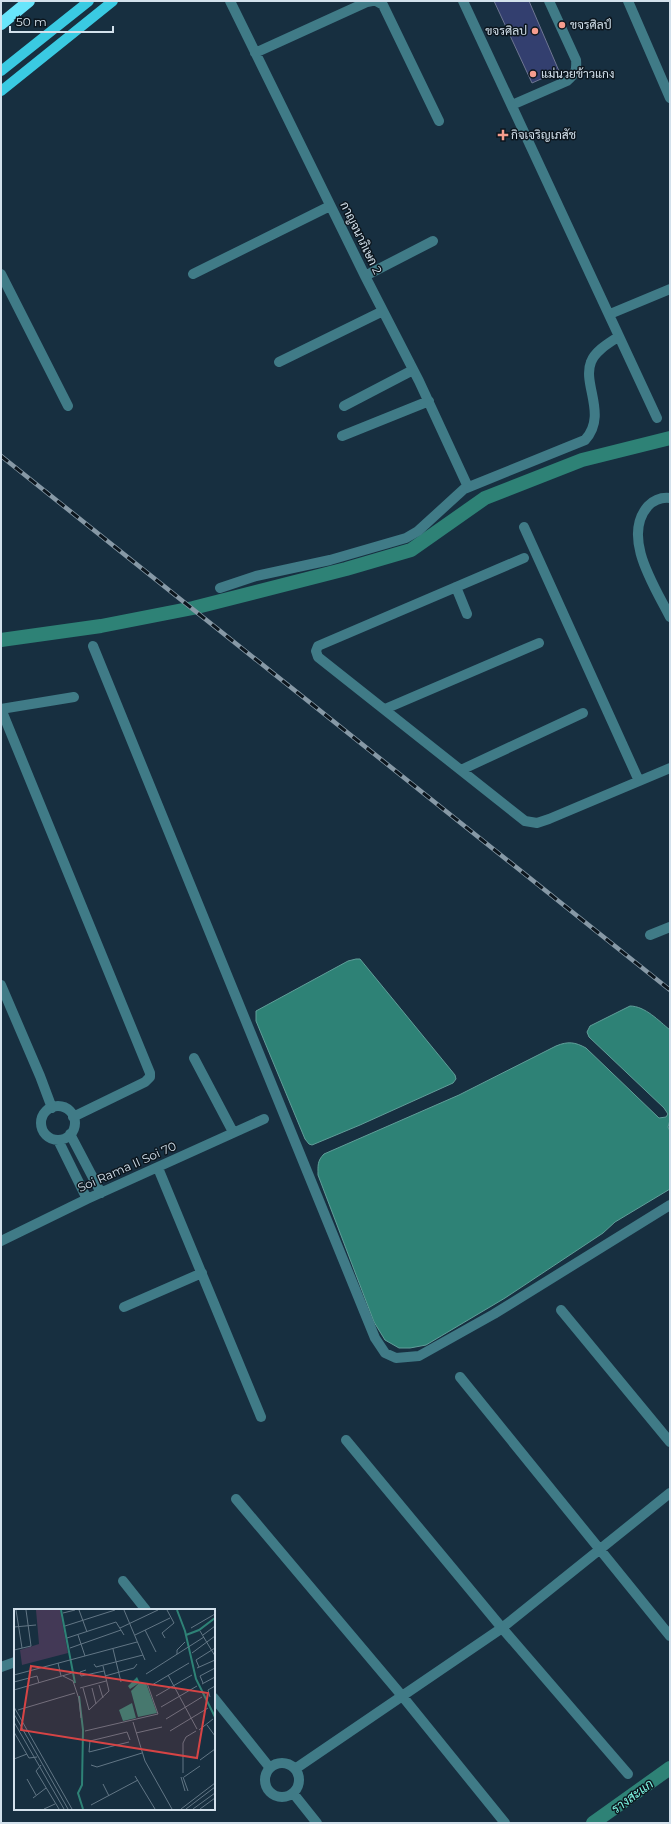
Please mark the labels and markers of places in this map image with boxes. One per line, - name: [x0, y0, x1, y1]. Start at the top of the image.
- place label: ขจรศิลป์: [570, 17, 612, 32]
- marker: ขจรศิลป์: [557, 20, 567, 30]
- place label: ขจรศิลป: [485, 23, 527, 38]
- marker: ขจรศิลป: [530, 26, 540, 36]
- place label: แม่นวยข้าวแกง: [541, 66, 614, 81]
- marker: แม่นวยข้าวแกง: [528, 69, 538, 79]
- place label: กิจเจริญเภสัช: [511, 127, 576, 142]
- marker: กิจเจริญเภสัช: [498, 130, 508, 140]

